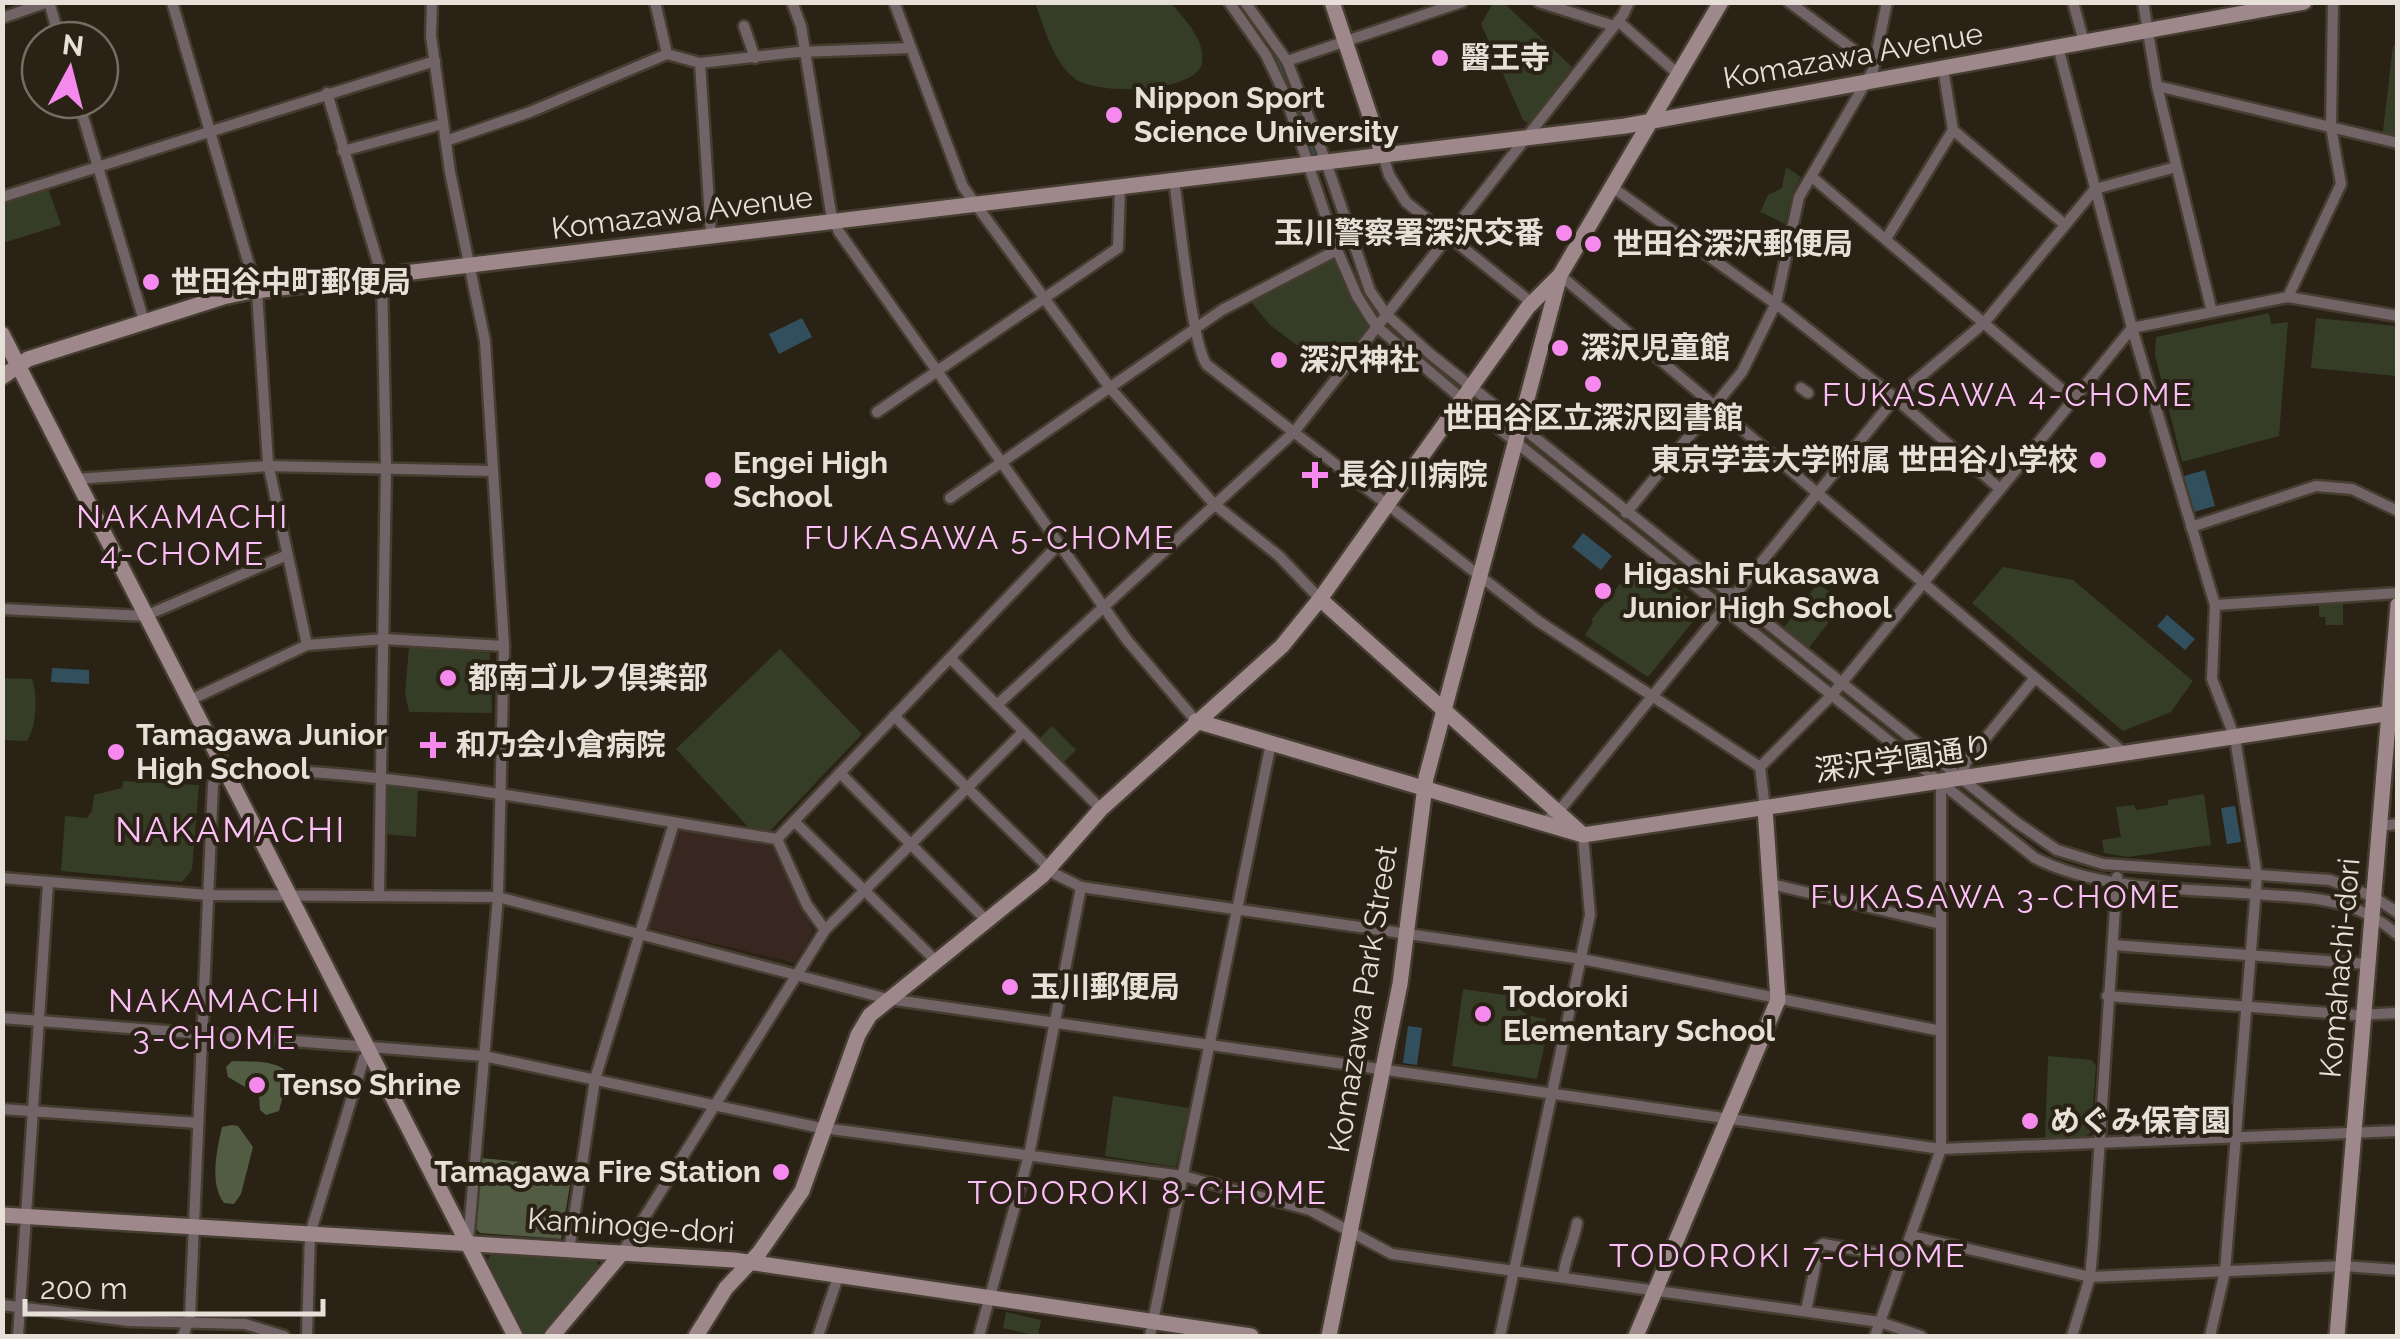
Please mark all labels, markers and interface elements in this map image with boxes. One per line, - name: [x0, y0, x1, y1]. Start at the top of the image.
- street label: Komazawa Avenue: [1720, 15, 1986, 96]
- north arrow: [20, 20, 120, 120]
- text: N: [60, 28, 86, 63]
- place label: 醫王寺: [1460, 40, 1550, 75]
- marker: 醫王寺: [1429, 47, 1451, 69]
- place label: Nippon Sport Science University: [1134, 80, 1399, 149]
- marker: Nippon Sport Science University: [1103, 104, 1125, 126]
- street label: Komazawa Avenue: [549, 179, 815, 246]
- place label: 玉川警察署深沢交番: [1274, 215, 1544, 250]
- marker: 玉川警察署深沢交番: [1553, 222, 1575, 244]
- place label: 世田谷深沢郵便局: [1613, 226, 1853, 261]
- marker: 世田谷深沢郵便局: [1582, 233, 1604, 255]
- place label: 世田谷中町郵便局: [171, 264, 411, 299]
- marker: 世田谷中町郵便局: [140, 271, 162, 293]
- place label: 深沢児童館: [1580, 330, 1730, 365]
- marker: 深沢児童館: [1549, 337, 1571, 359]
- place label: 深沢神社: [1299, 342, 1419, 377]
- marker: 深沢神社: [1268, 349, 1290, 371]
- marker: 世田谷区立深沢図書館: [1582, 373, 1604, 395]
- district label: FUKASAWA 4-CHOME: [1822, 376, 2194, 413]
- place label: 世田谷区立深沢図書館: [1443, 400, 1743, 435]
- place label: 東京学芸大学附属 世田谷小学校: [1651, 442, 2078, 477]
- place label: Engei High School: [733, 445, 888, 514]
- marker: 東京学芸大学附属 世田谷小学校: [2087, 449, 2109, 471]
- place label: 長谷川病院: [1338, 457, 1488, 492]
- marker: 長谷川病院: [1302, 462, 1328, 488]
- marker: Engei High School: [702, 469, 724, 491]
- district label: NAKAMACHI 4-CHOME: [76, 498, 290, 572]
- district label: FUKASAWA 5-CHOME: [804, 519, 1176, 556]
- place label: Higashi Fukasawa Junior High School: [1623, 556, 1892, 625]
- marker: Higashi Fukasawa Junior High School: [1592, 580, 1614, 602]
- place label: 都南ゴルフ倶楽部: [468, 660, 708, 695]
- marker: 都南ゴルフ倶楽部: [437, 667, 459, 689]
- place label: Tamagawa Junior High School: [136, 717, 387, 786]
- place label: 和乃会小倉病院: [456, 727, 666, 762]
- street label: 深沢学園通り: [1812, 729, 1995, 788]
- marker: 和乃会小倉病院: [420, 732, 446, 758]
- marker: Tamagawa Junior High School: [105, 741, 127, 763]
- district label: NAKAMACHI: [115, 809, 347, 850]
- street label: Komazawa Park Street: [1321, 843, 1404, 1155]
- street label: Komahachi-dori: [2312, 856, 2367, 1079]
- district label: FUKASAWA 3-CHOME: [1810, 878, 2182, 915]
- place label: 玉川郵便局: [1030, 969, 1180, 1004]
- marker: 玉川郵便局: [999, 976, 1021, 998]
- place label: Todoroki Elementary School: [1503, 979, 1776, 1048]
- district label: NAKAMACHI 3-CHOME: [108, 982, 322, 1056]
- marker: Todoroki Elementary School: [1472, 1003, 1494, 1025]
- place label: Tenso Shrine: [277, 1067, 461, 1102]
- marker: Tenso Shrine: [246, 1074, 268, 1096]
- place label: めぐみ保育園: [2050, 1103, 2231, 1138]
- marker: めぐみ保育園: [2019, 1110, 2041, 1132]
- place label: Tamagawa Fire Station: [434, 1154, 761, 1189]
- marker: Tamagawa Fire Station: [770, 1161, 792, 1183]
- district label: TODOROKI 8-CHOME: [968, 1174, 1328, 1211]
- street label: Kaminoge-dori: [526, 1201, 736, 1250]
- district label: TODOROKI 7-CHOME: [1609, 1237, 1967, 1274]
- scale bar: [25, 1254, 322, 1316]
- text: 200 m: [40, 1271, 128, 1306]

